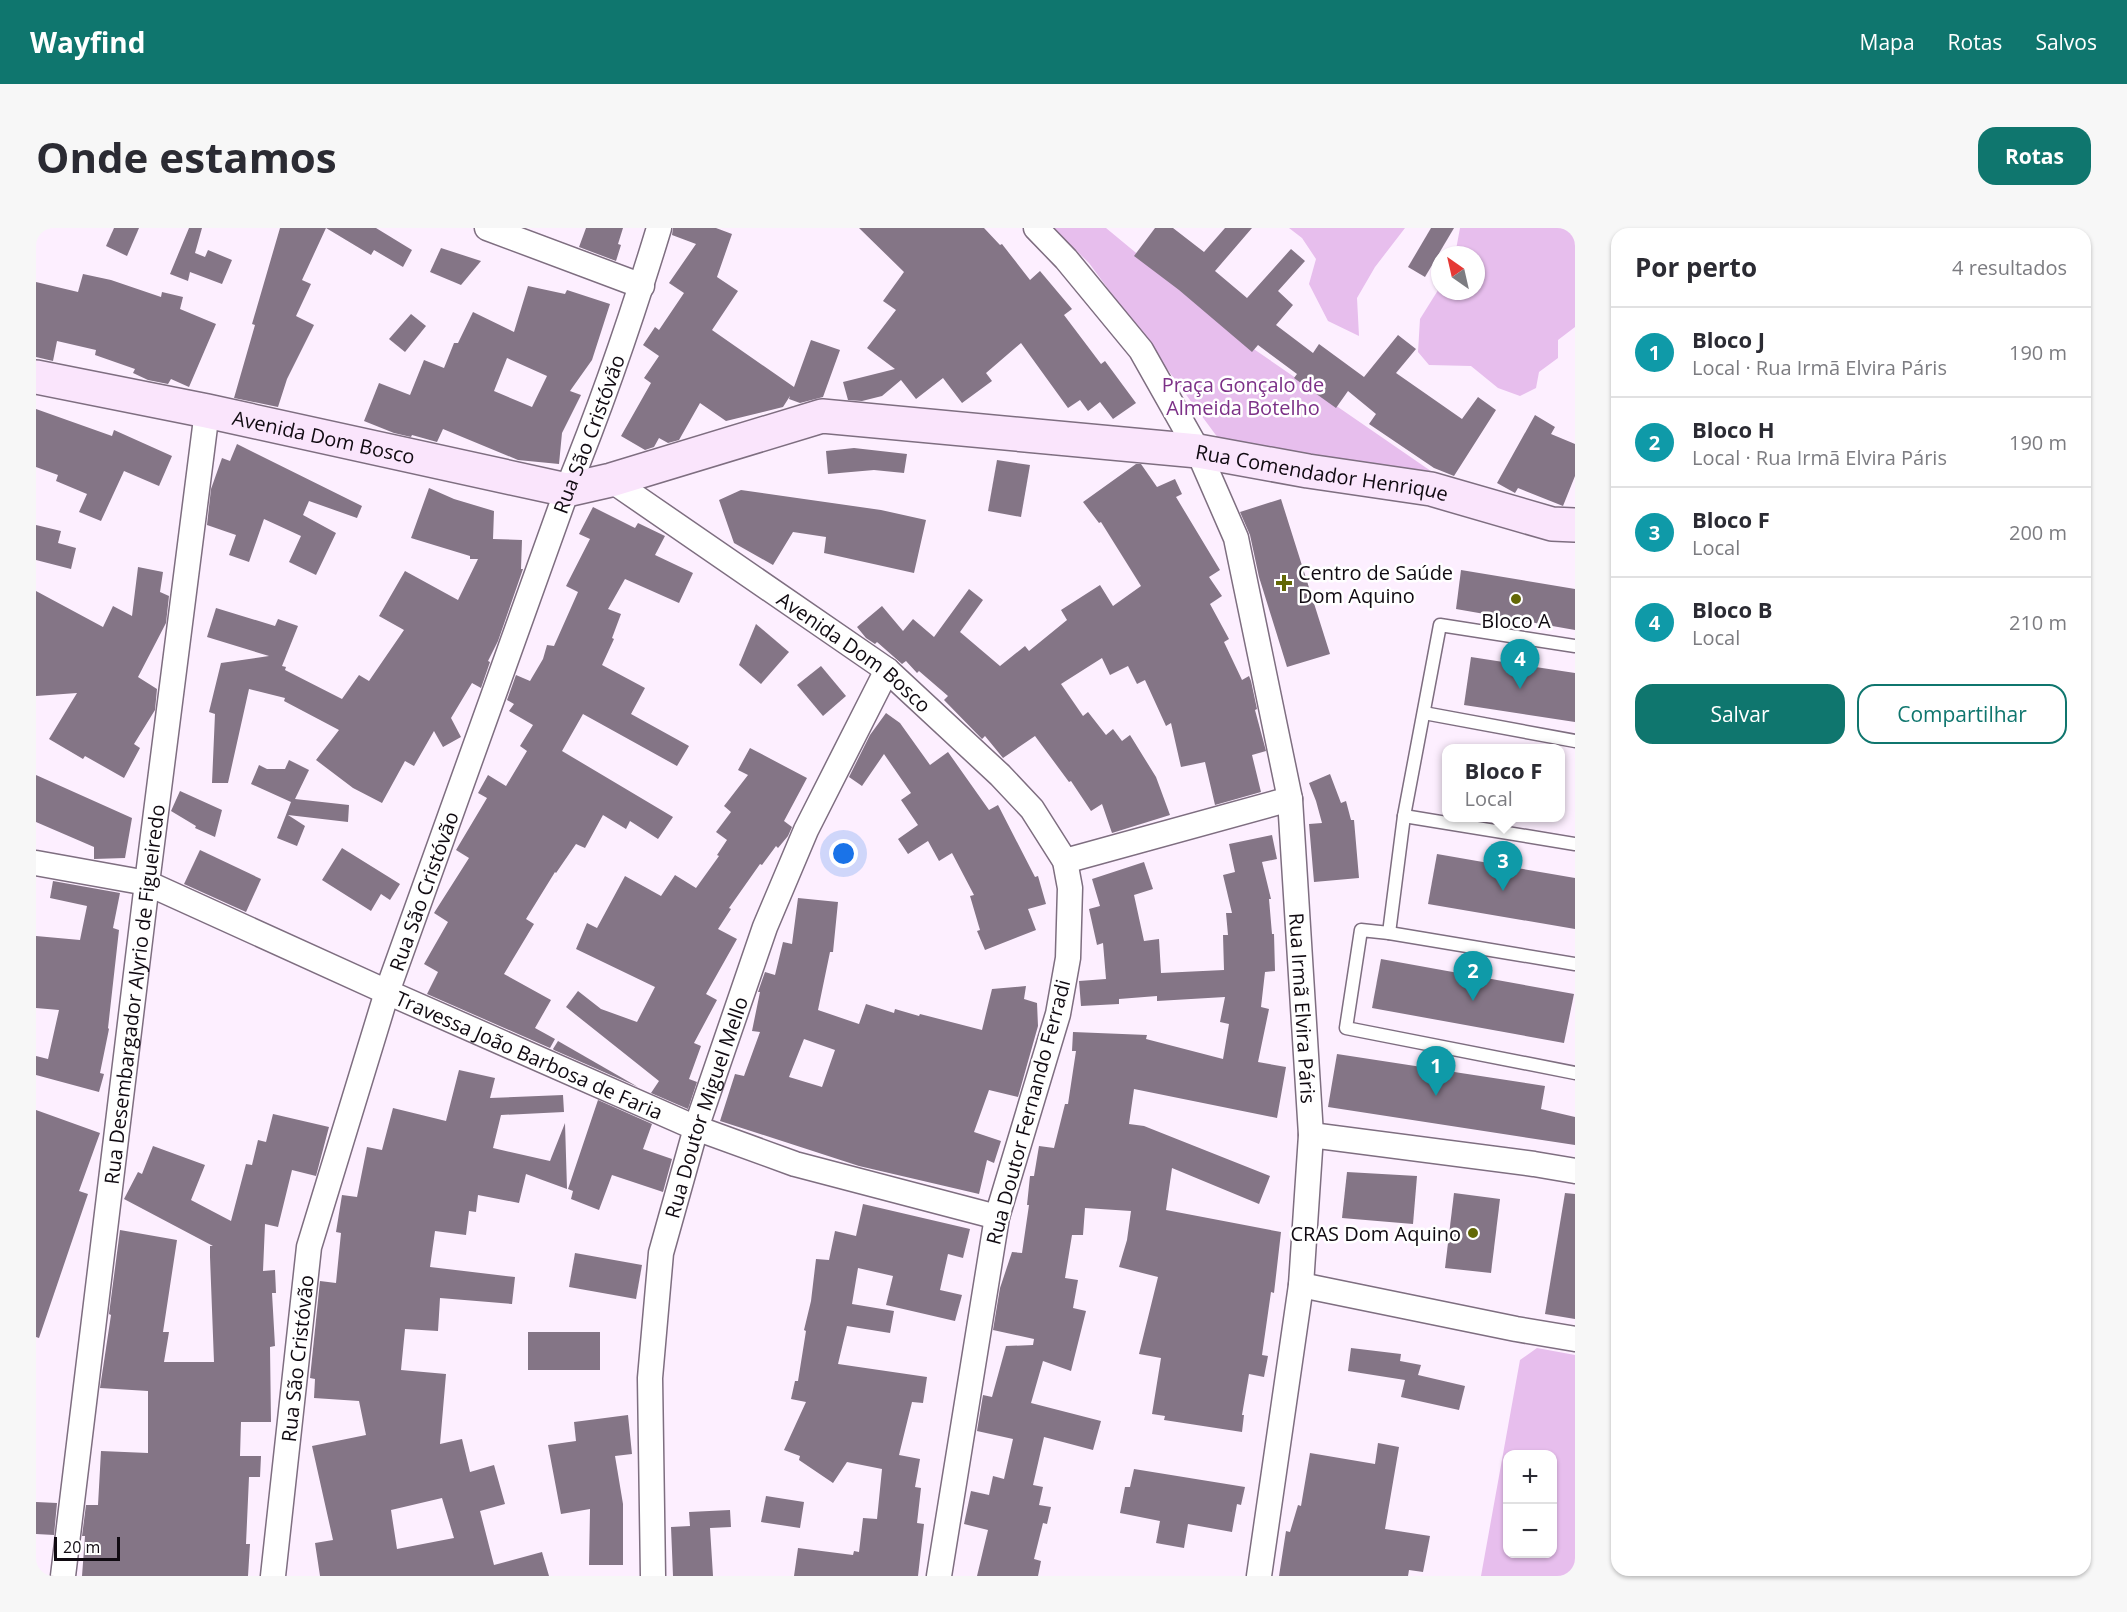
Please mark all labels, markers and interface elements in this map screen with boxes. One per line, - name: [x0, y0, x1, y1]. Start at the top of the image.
- text: Wayfind: [30, 23, 145, 61]
- text: Mapa: [1860, 28, 1915, 56]
- text: Rotas: [1948, 28, 2002, 56]
- text: Salvos: [2035, 28, 2097, 56]
- button: Rotas: [1978, 127, 2091, 185]
- text: Onde estamos: [36, 128, 337, 185]
- north arrow: [1431, 246, 1485, 300]
- text: Por perto: [1635, 249, 1757, 285]
- text: 4 resultados: [1952, 254, 2067, 281]
- text: Bloco J: [1692, 324, 1765, 354]
- text: 1: [1649, 339, 1660, 366]
- text: 190 m: [2009, 339, 2067, 366]
- street label: Rua São Cristóvão: [546, 351, 630, 517]
- text: Local · Rua Irmã Elvira Páris: [1692, 354, 1947, 381]
- park label: Praça Gonçalo de Almeida Botelho: [1162, 371, 1324, 421]
- street label: Avenida Dom Bosco: [230, 404, 418, 470]
- text: Bloco H: [1692, 414, 1775, 444]
- text: 2: [1649, 429, 1660, 456]
- text: 190 m: [2009, 429, 2067, 456]
- street label: Rua Comendador Henrique: [1194, 437, 1452, 507]
- text: Local · Rua Irmã Elvira Páris: [1692, 444, 1947, 471]
- text: Bloco F: [1692, 504, 1770, 534]
- text: 3: [1649, 519, 1660, 546]
- text: 200 m: [2009, 519, 2067, 546]
- text: Local: [1692, 534, 1740, 561]
- place label: Centro de Saúde Dom Aquino: [1298, 559, 1453, 609]
- marker: Centro de Saúde Dom Aquino: [1275, 574, 1293, 592]
- street label: Avenida Dom Bosco: [772, 585, 937, 718]
- marker: Bloco A: [1509, 592, 1523, 606]
- text: Bloco B: [1692, 594, 1773, 624]
- place label: Bloco A: [1481, 607, 1551, 634]
- text: 4: [1649, 609, 1660, 636]
- text: 210 m: [2009, 609, 2067, 636]
- text: Local: [1692, 624, 1740, 651]
- pin: 4: [1500, 640, 1540, 689]
- button: Salvar: [1635, 684, 1845, 744]
- button: Compartilhar: [1857, 684, 2067, 744]
- popup: [1442, 744, 1565, 822]
- text: Bloco F: [1465, 755, 1542, 785]
- text: Local: [1465, 785, 1513, 812]
- street label: Rua Desembargador Alyrio de Figueiredo: [97, 803, 170, 1186]
- street label: Rua São Cristóvão: [382, 807, 464, 975]
- your location: [829, 839, 858, 868]
- pin: 3: [1484, 842, 1522, 891]
- street label: Rua Irmã Elvira Páris: [1284, 912, 1323, 1104]
- pin: 2: [1454, 952, 1492, 1001]
- street label: Rua Doutor Fernando Ferradi: [980, 976, 1076, 1248]
- street label: Travessa João Barbosa de Faria: [391, 984, 667, 1125]
- street label: Rua Doutor Miguel Mello: [658, 993, 754, 1221]
- pin: 1: [1416, 1046, 1456, 1096]
- place label: CRAS Dom Aquino: [1291, 1220, 1461, 1247]
- marker: CRAS Dom Aquino: [1466, 1226, 1480, 1240]
- street label: Rua São Cristóvão: [274, 1273, 319, 1443]
- map controls: [1503, 1450, 1557, 1558]
- button: +: [1503, 1450, 1557, 1504]
- button: −: [1503, 1504, 1557, 1558]
- scale bar: [54, 1534, 120, 1562]
- text: 20 m: [63, 1536, 100, 1558]

